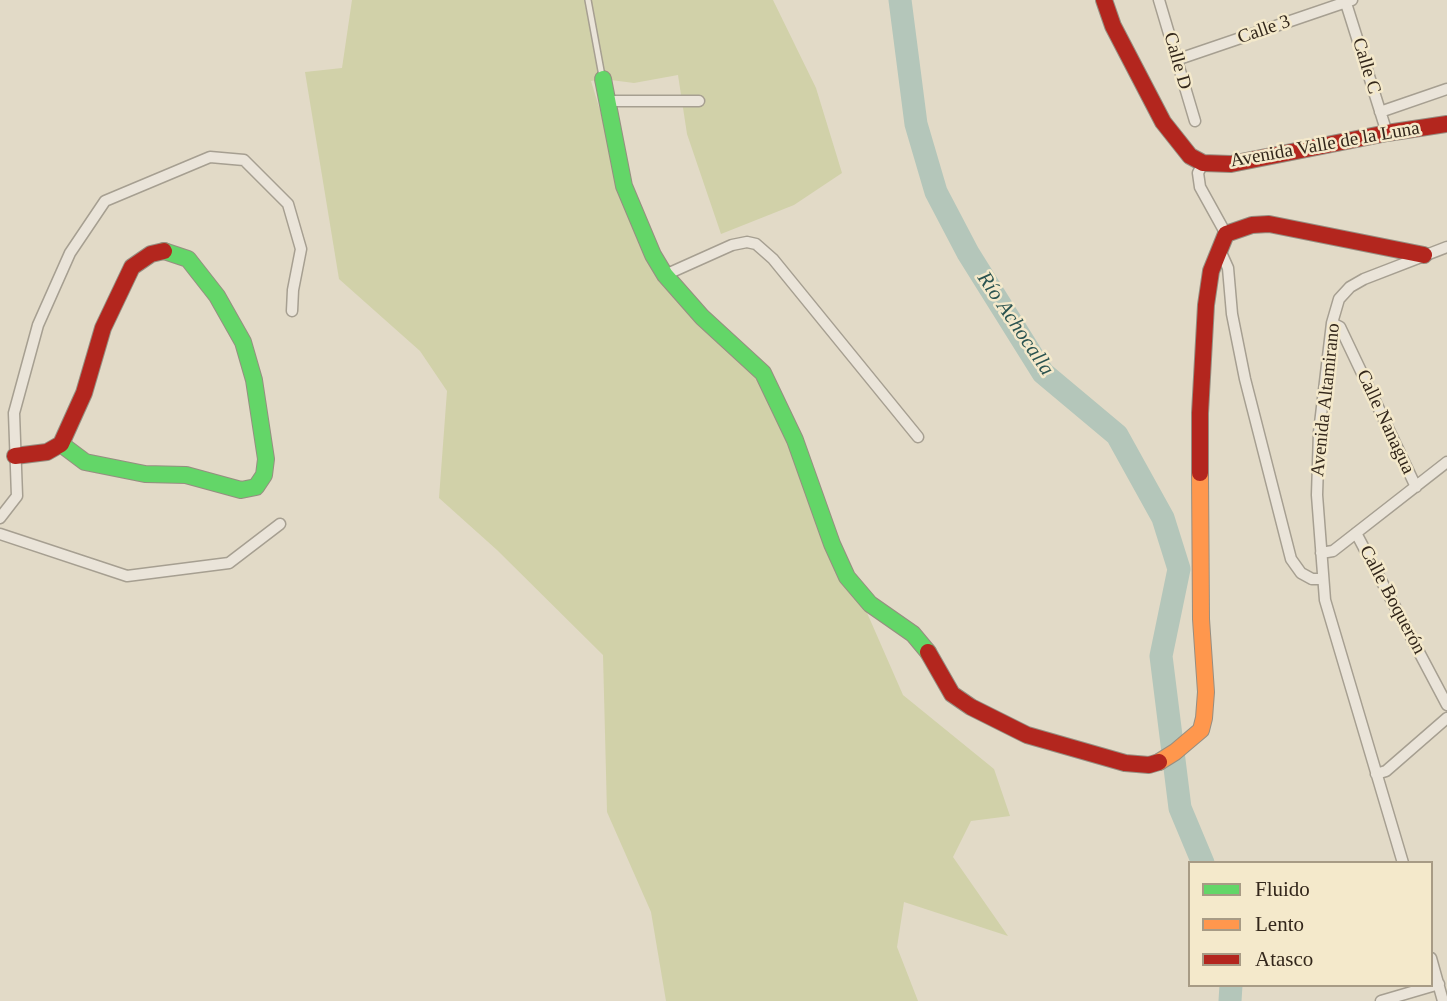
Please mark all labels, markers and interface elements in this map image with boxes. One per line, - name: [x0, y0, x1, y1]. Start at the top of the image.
- street label: Calle 3: [1235, 10, 1293, 50]
- street label: Calle D: [1158, 30, 1196, 92]
- street label: Calle C: [1347, 35, 1385, 97]
- street label: Avenida Valle de la Luna: [1229, 117, 1421, 173]
- water label: Río Achocalla: [971, 267, 1059, 381]
- street label: Avenida Altamirano: [1307, 322, 1345, 478]
- street label: Calle Nanagua: [1351, 366, 1419, 478]
- street label: Calle Boquerón: [1354, 542, 1430, 658]
- legend: [1188, 861, 1433, 987]
- text: Fluido: [1255, 877, 1310, 901]
- text: Lento: [1255, 912, 1304, 936]
- text: Atasco: [1255, 947, 1313, 971]

